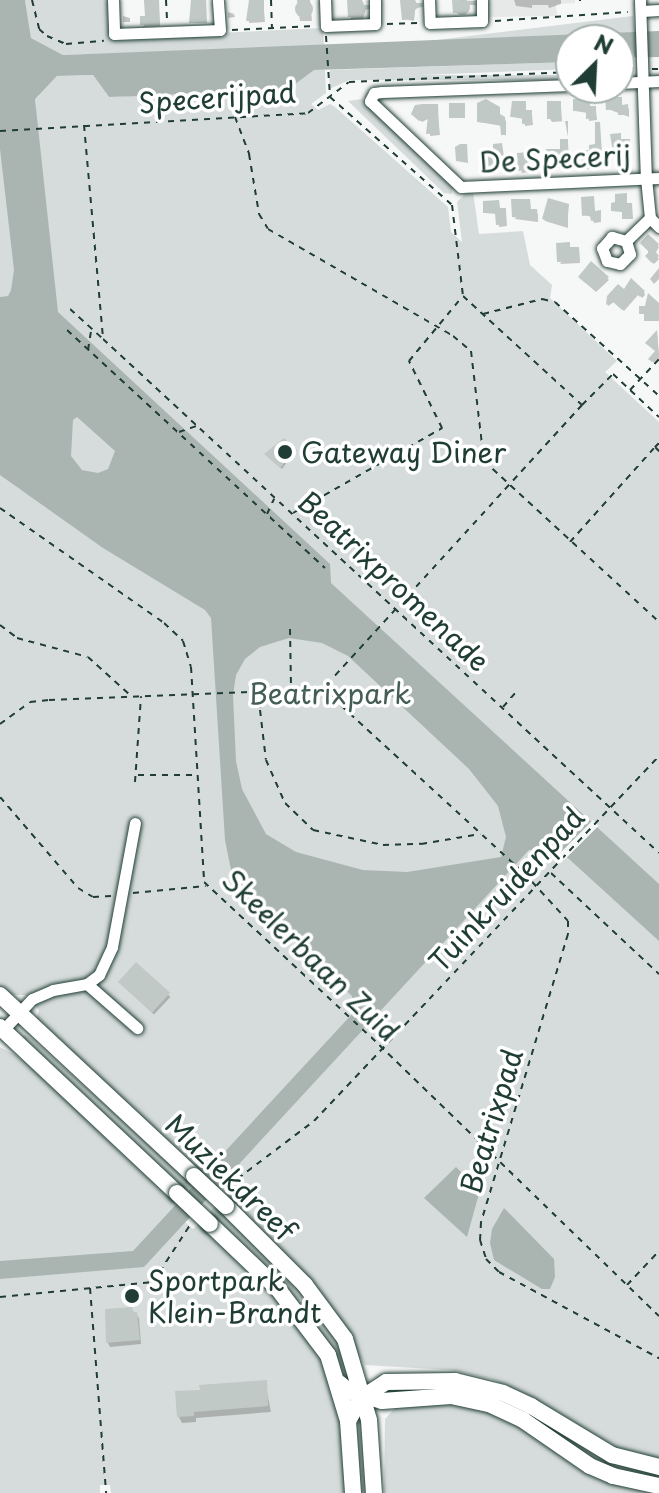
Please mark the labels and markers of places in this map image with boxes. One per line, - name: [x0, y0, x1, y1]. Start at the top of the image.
- place label: Gateway Diner: [301, 435, 507, 469]
- marker: Gateway Diner: [276, 443, 294, 461]
- place label: Sportpark Klein-Brandt: [148, 1263, 321, 1329]
- marker: Sportpark Klein-Brandt: [123, 1287, 141, 1305]

